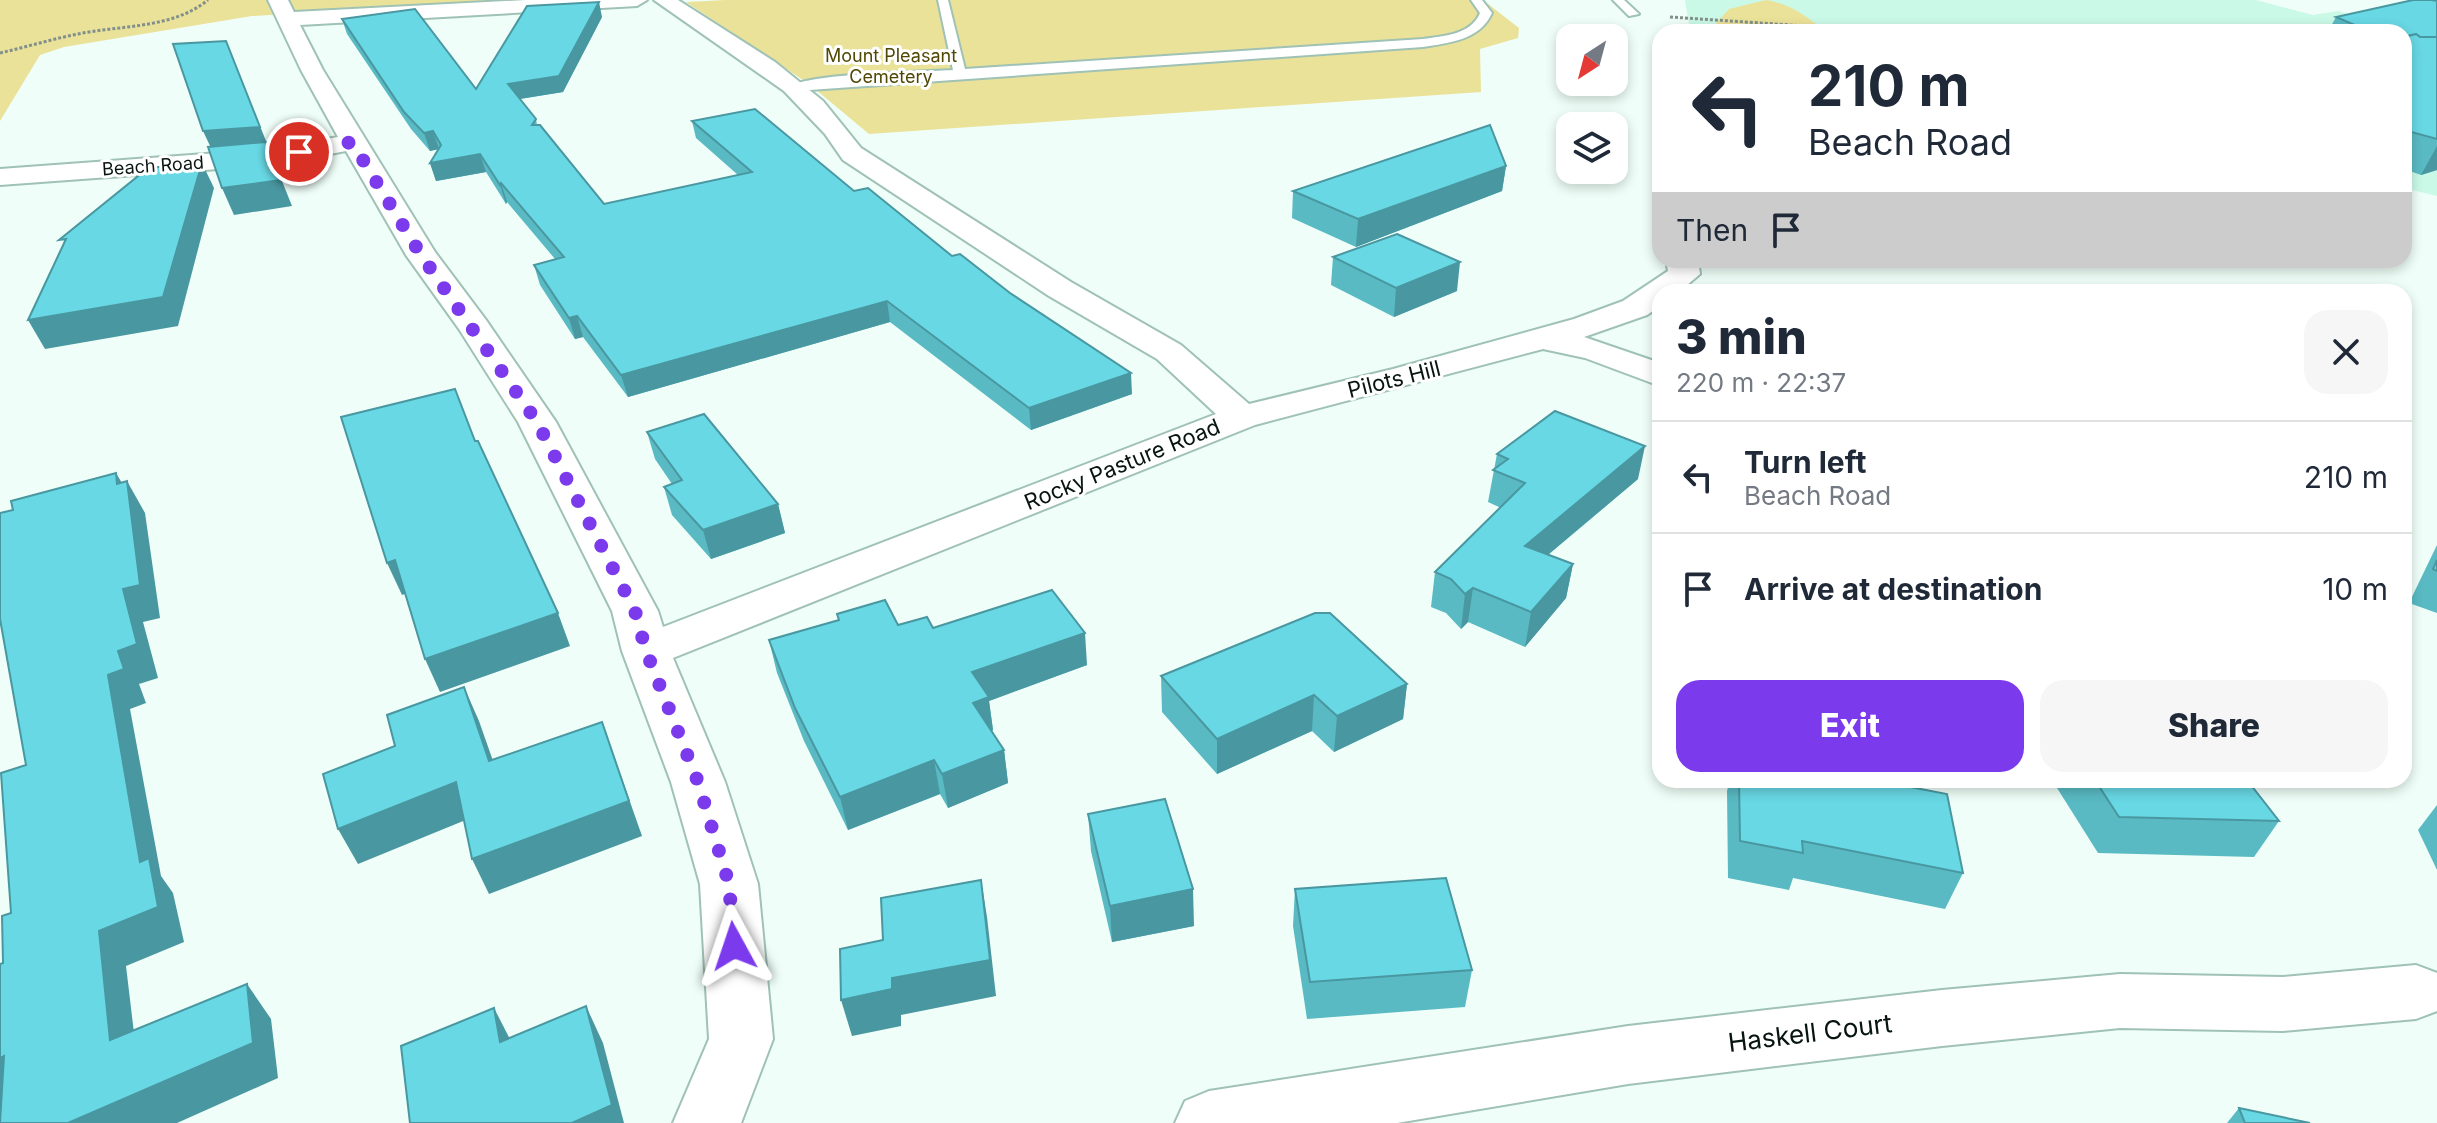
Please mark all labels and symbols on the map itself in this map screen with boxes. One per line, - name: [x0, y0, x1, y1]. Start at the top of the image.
- north arrow: [1556, 24, 1628, 96]
- park label: Mount Pleasant Cemetery: [825, 45, 957, 87]
- pin: [265, 118, 333, 186]
- street label: Beach Road: [101, 151, 205, 180]
- street label: Pilots Hill: [1345, 355, 1443, 403]
- street label: Rocky Pasture Road: [1020, 413, 1224, 515]
- position arrow: [692, 904, 776, 988]
- street label: Haskell Court: [1726, 1007, 1894, 1058]

